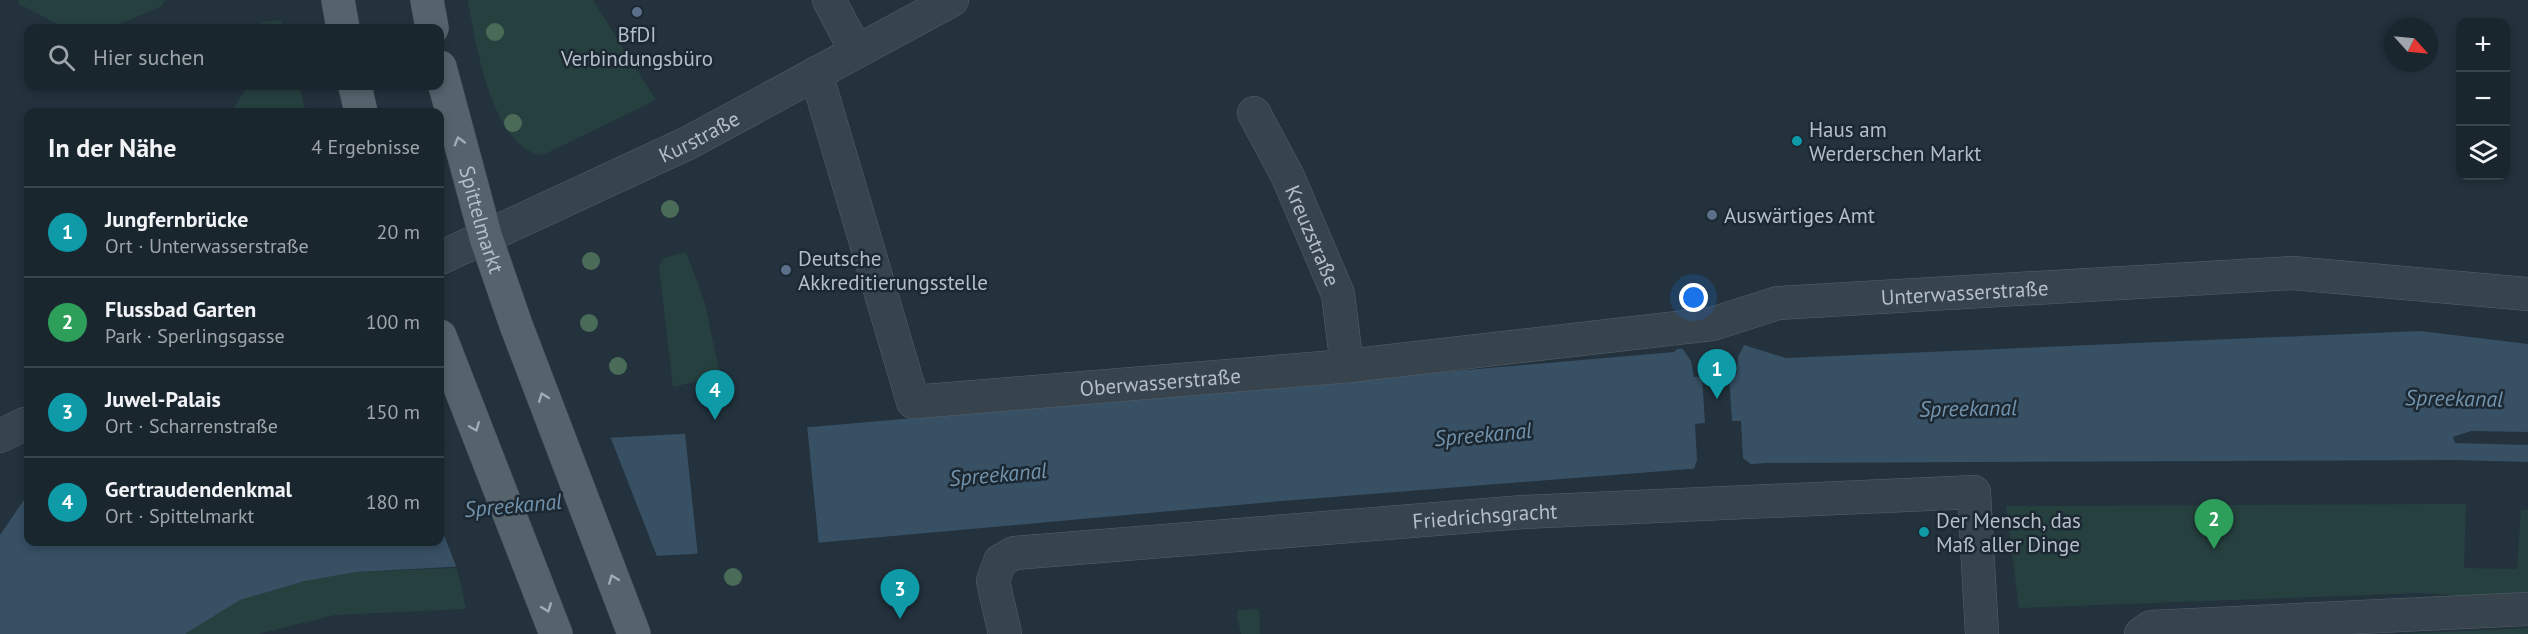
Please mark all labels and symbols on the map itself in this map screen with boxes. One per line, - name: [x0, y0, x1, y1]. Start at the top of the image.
- marker: BfDI Verbindungsbüro: [630, 5, 644, 19]
- north arrow: [2384, 18, 2438, 72]
- place label: BfDI Verbindungsbüro: [560, 21, 713, 72]
- street label: Kurstraße: [654, 104, 744, 168]
- place label: Haus am Werderschen Markt: [1809, 116, 1981, 167]
- marker: Haus am Werderschen Markt: [1790, 134, 1804, 148]
- one-way arrow: [453, 136, 466, 146]
- street label: Spittelmarkt: [454, 163, 511, 277]
- street label: Kreuzstraße: [1279, 181, 1346, 290]
- place label: Auswärtiges Amt: [1724, 202, 1875, 229]
- marker: Auswärtiges Amt: [1705, 208, 1719, 222]
- place label: Deutsche Akkreditierungsstelle: [798, 245, 988, 296]
- marker: Deutsche Akkreditierungsstelle: [779, 263, 793, 277]
- street label: Unterwasserstraße: [1880, 274, 2049, 310]
- your location: [1679, 283, 1708, 312]
- pin: 1: [1698, 350, 1736, 399]
- street label: Oberwasserstraße: [1079, 361, 1242, 402]
- pin: 4: [696, 370, 734, 420]
- water label: Spreekanal: [2405, 383, 2503, 413]
- one-way arrow: [538, 393, 550, 404]
- water label: Spreekanal: [1919, 393, 2017, 423]
- water label: Spreekanal: [1433, 416, 1533, 452]
- one-way arrow: [468, 421, 480, 432]
- water label: Spreekanal: [948, 456, 1048, 492]
- water label: Spreekanal: [463, 487, 563, 523]
- street label: Friedrichsgracht: [1411, 497, 1558, 534]
- pin: 2: [2194, 500, 2234, 549]
- place label: Der Mensch, das Maß aller Dinge: [1936, 507, 2081, 558]
- marker: Der Mensch, das Maß aller Dinge: [1917, 525, 1931, 539]
- pin: 3: [880, 570, 920, 619]
- one-way arrow: [608, 575, 620, 586]
- one-way arrow: [540, 602, 552, 613]

